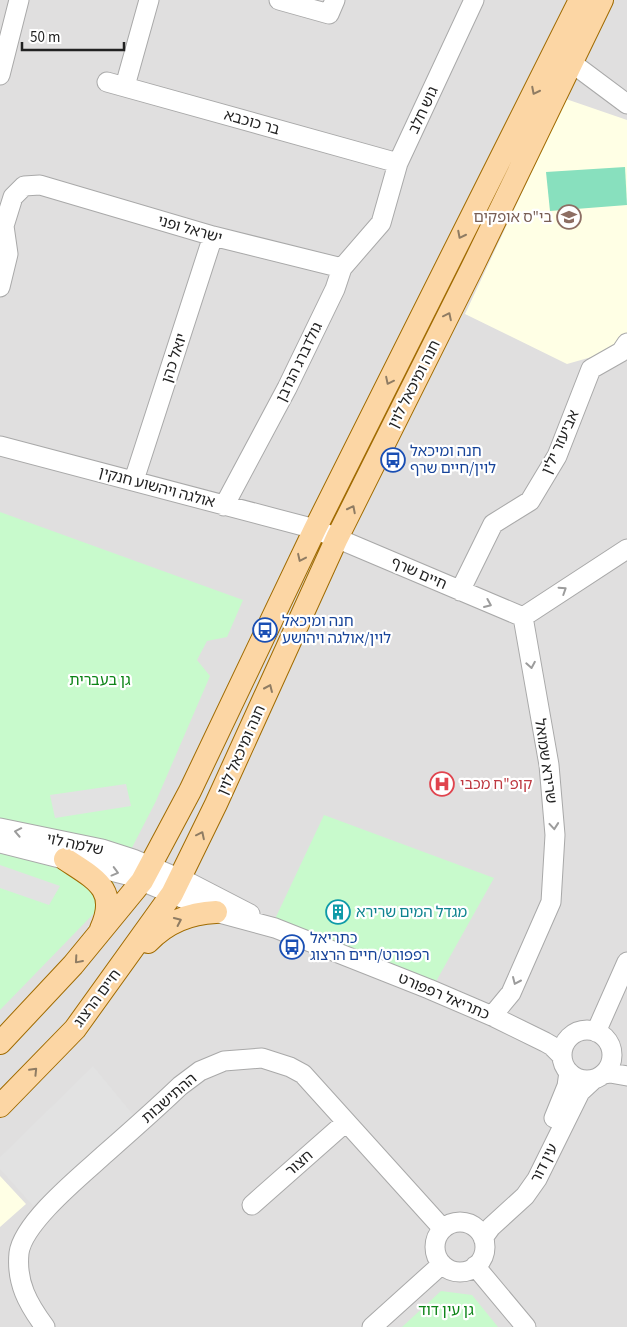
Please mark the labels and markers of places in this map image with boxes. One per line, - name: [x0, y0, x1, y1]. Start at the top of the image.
- school or university icon: בי"ס אופקים: [556, 204, 582, 230]
- place label: בי"ס אופקים: [474, 207, 552, 228]
- place label: חנה ומיכאל לוין/חיים שרף: [410, 441, 496, 479]
- bus stop icon: חנה ומיכאל לוין/חיים שרף: [380, 447, 406, 473]
- place label: חנה ומיכאל לוין/אולגה ויהושע: [282, 611, 391, 649]
- bus stop icon: חנה ומיכאל לוין/אולגה ויהושע: [252, 617, 278, 643]
- hospital icon: קופ"ח מכבי: [429, 771, 455, 797]
- place label: קופ"ח מכבי: [460, 774, 532, 795]
- building icon: מגדל המים שרירא: [325, 899, 351, 925]
- place label: מגדל המים שרירא: [356, 902, 467, 923]
- place label: כתריאל רפפורט/חיים הרצוג: [310, 928, 430, 966]
- bus stop icon: כתריאל רפפורט/חיים הרצוג: [279, 934, 305, 960]

